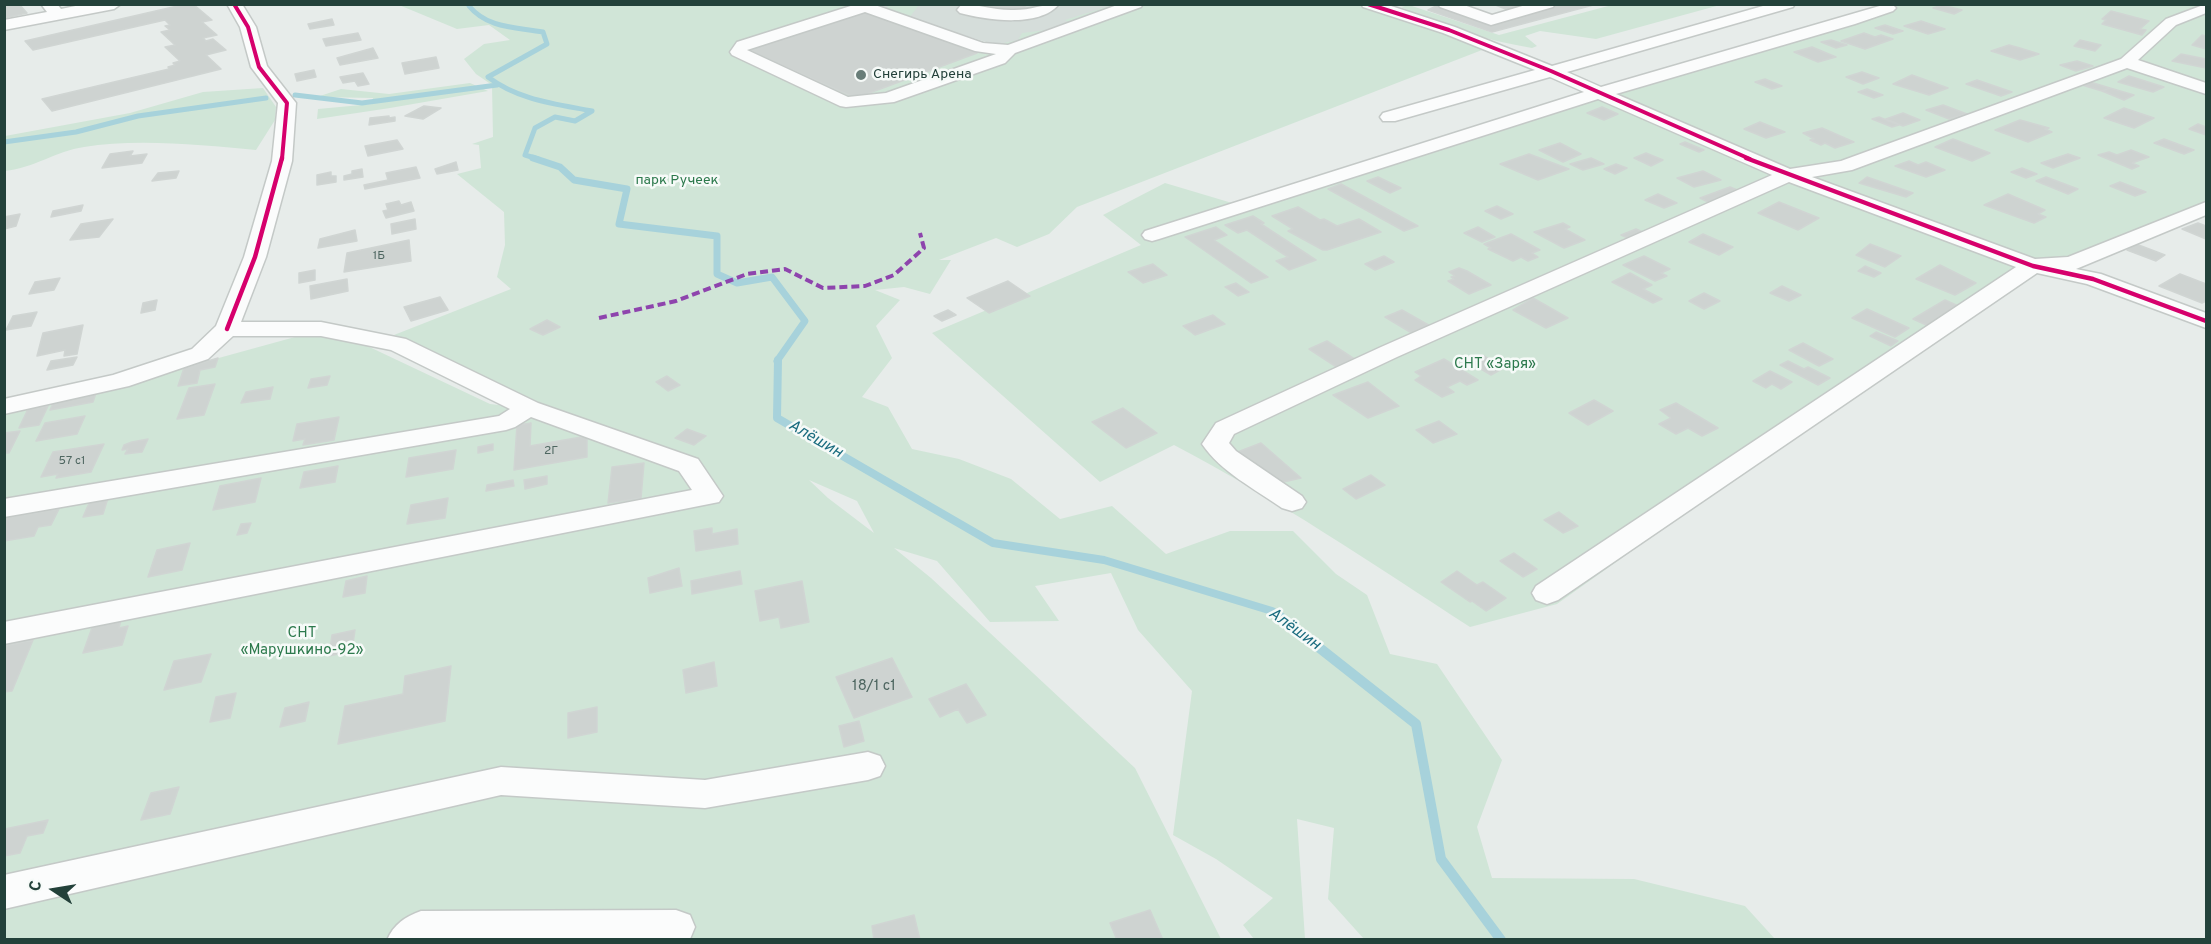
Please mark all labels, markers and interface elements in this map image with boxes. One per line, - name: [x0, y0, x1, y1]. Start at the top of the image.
- place label: Снегирь Арена: [873, 67, 972, 83]
- marker: Снегирь Арена: [854, 68, 868, 82]
- park label: парк Ручеек: [635, 173, 719, 189]
- house number: 1Б: [373, 250, 385, 264]
- park label: СНТ «Заря»: [1454, 356, 1536, 374]
- water label: Алёшин: [784, 417, 846, 463]
- house number: 2Г: [544, 445, 558, 459]
- house number: 57 с1: [59, 455, 85, 469]
- water label: Алёшин: [1264, 605, 1324, 655]
- park label: СНТ «Марушкино-92»: [241, 625, 363, 660]
- house number: 18/1 с1: [852, 678, 896, 696]
- north arrow: [24, 860, 84, 920]
- text: С: [26, 879, 47, 893]

